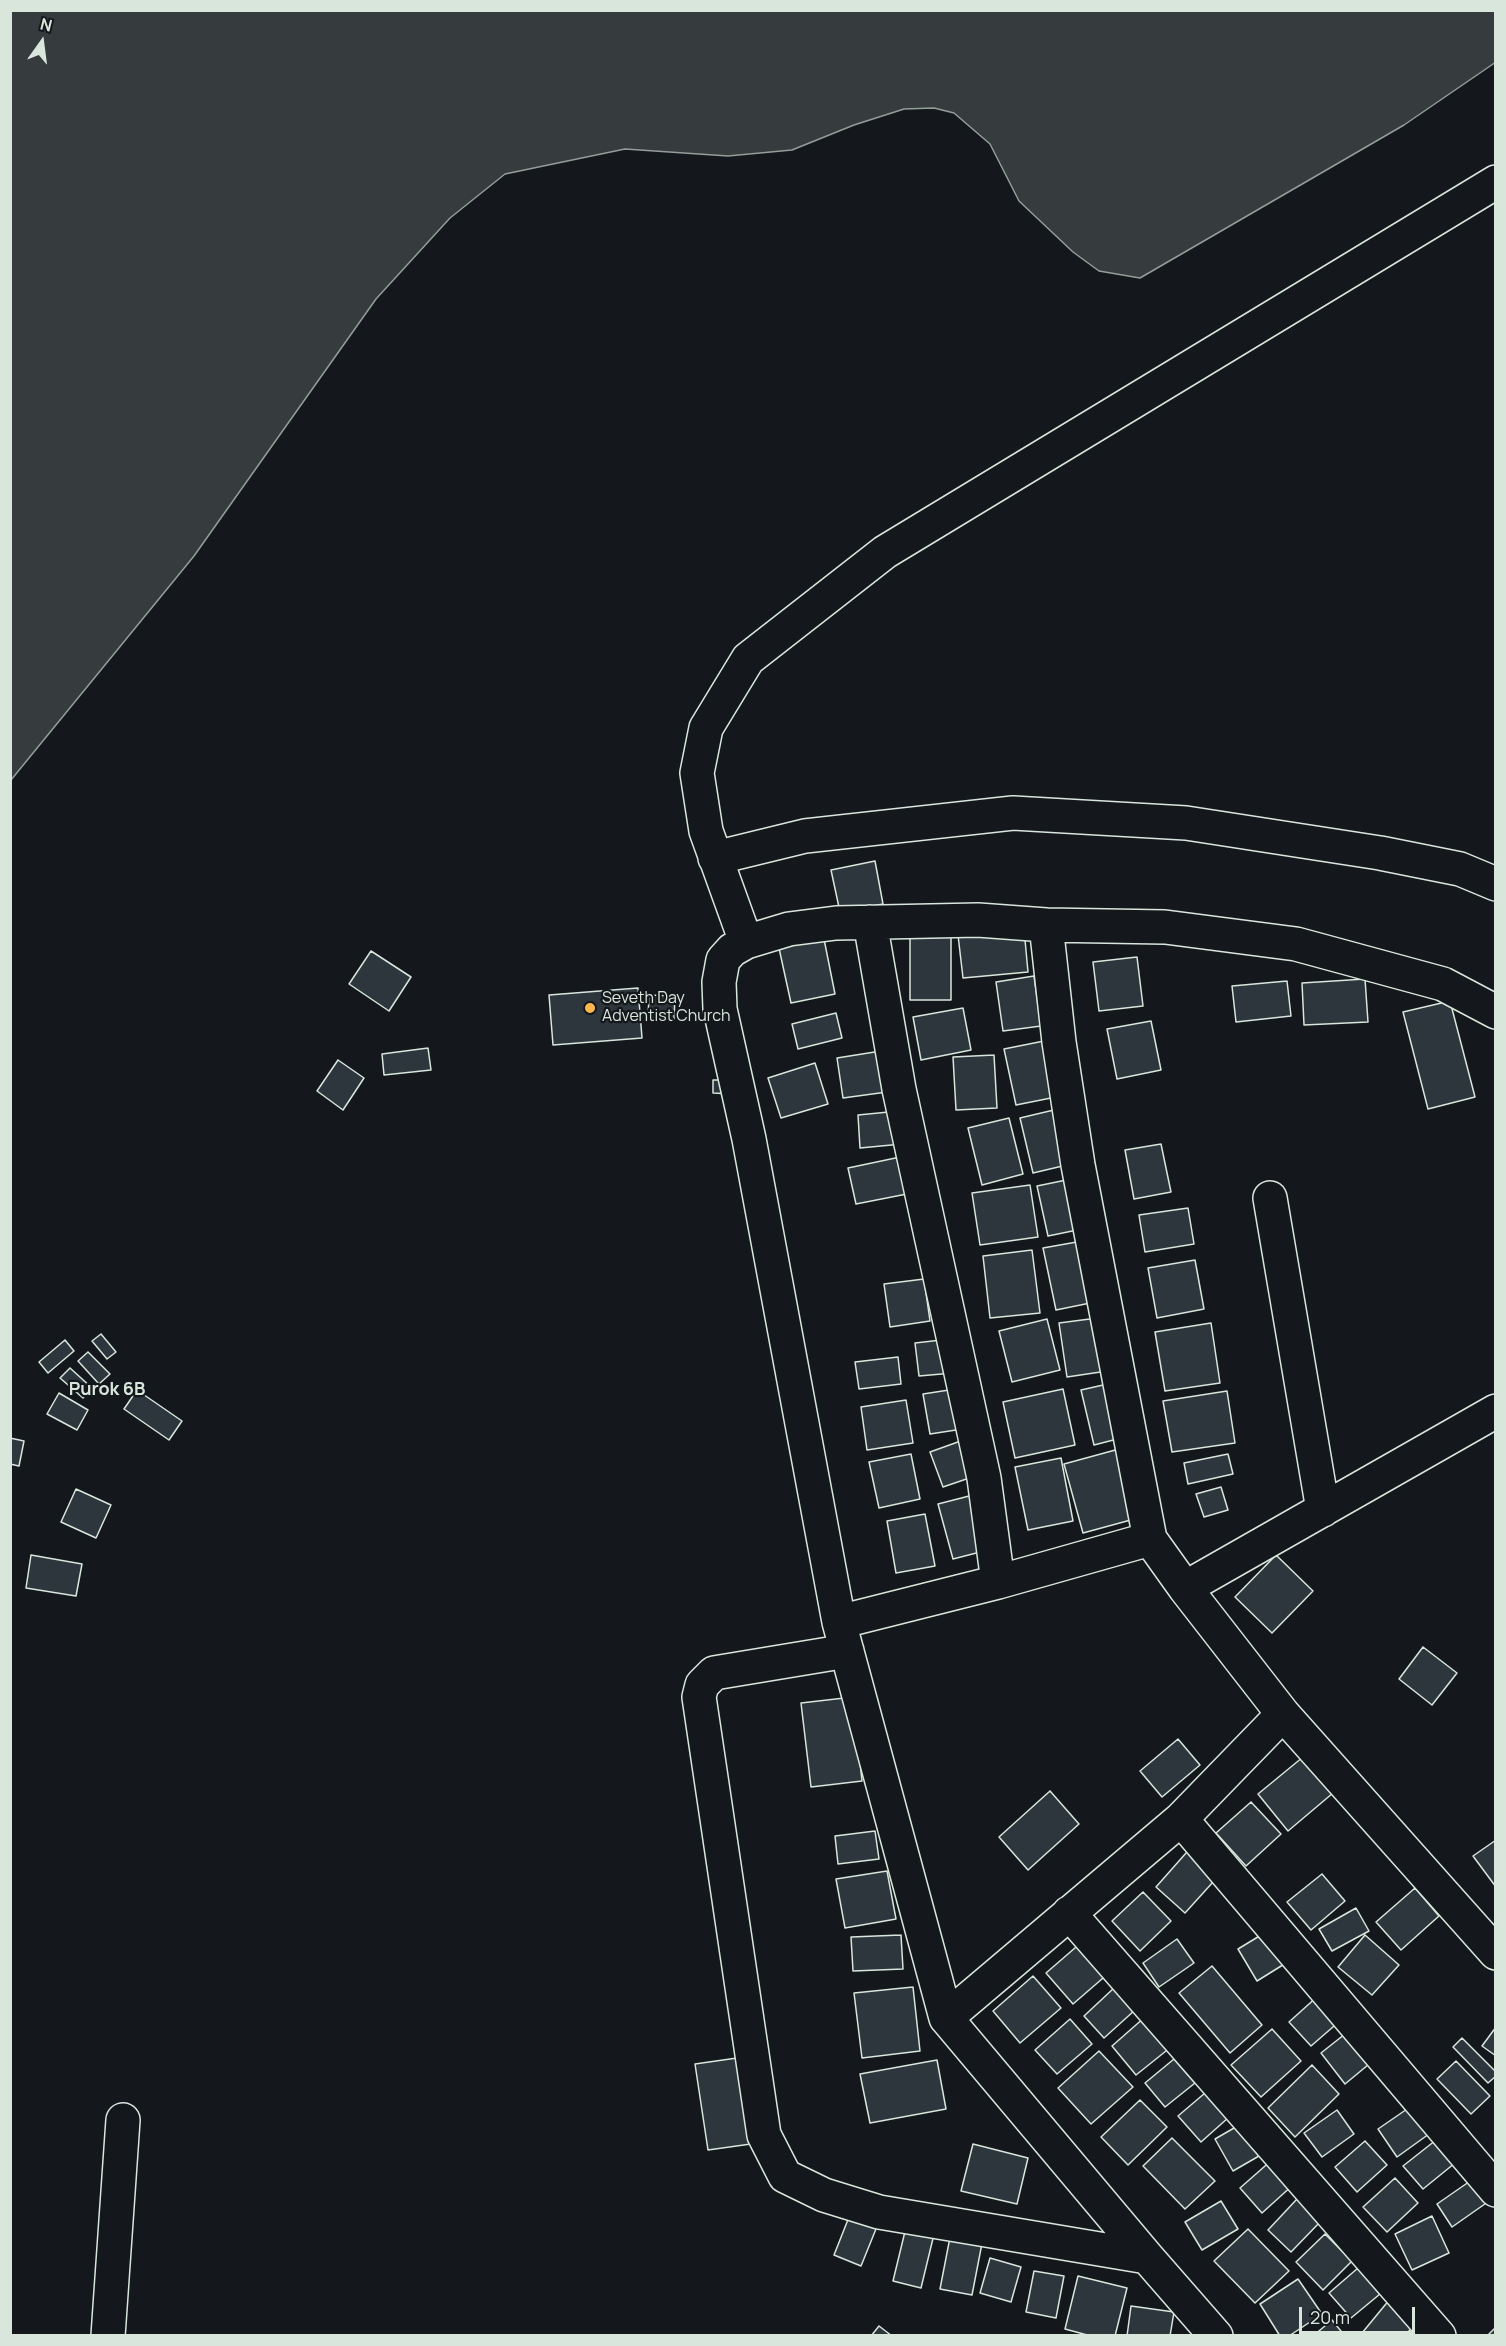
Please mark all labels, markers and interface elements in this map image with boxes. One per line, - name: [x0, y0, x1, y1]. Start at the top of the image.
- north arrow: [12, 12, 72, 72]
- text: N: [38, 12, 55, 37]
- place label: Seveth Day Adventist Church: [602, 989, 731, 1027]
- marker: Seveth Day Adventist Church: [583, 1001, 597, 1015]
- district label: Purok 6B: [69, 1379, 145, 1401]
- scale bar: [1302, 2295, 1418, 2333]
- text: 20 m: [1310, 2305, 1350, 2329]

